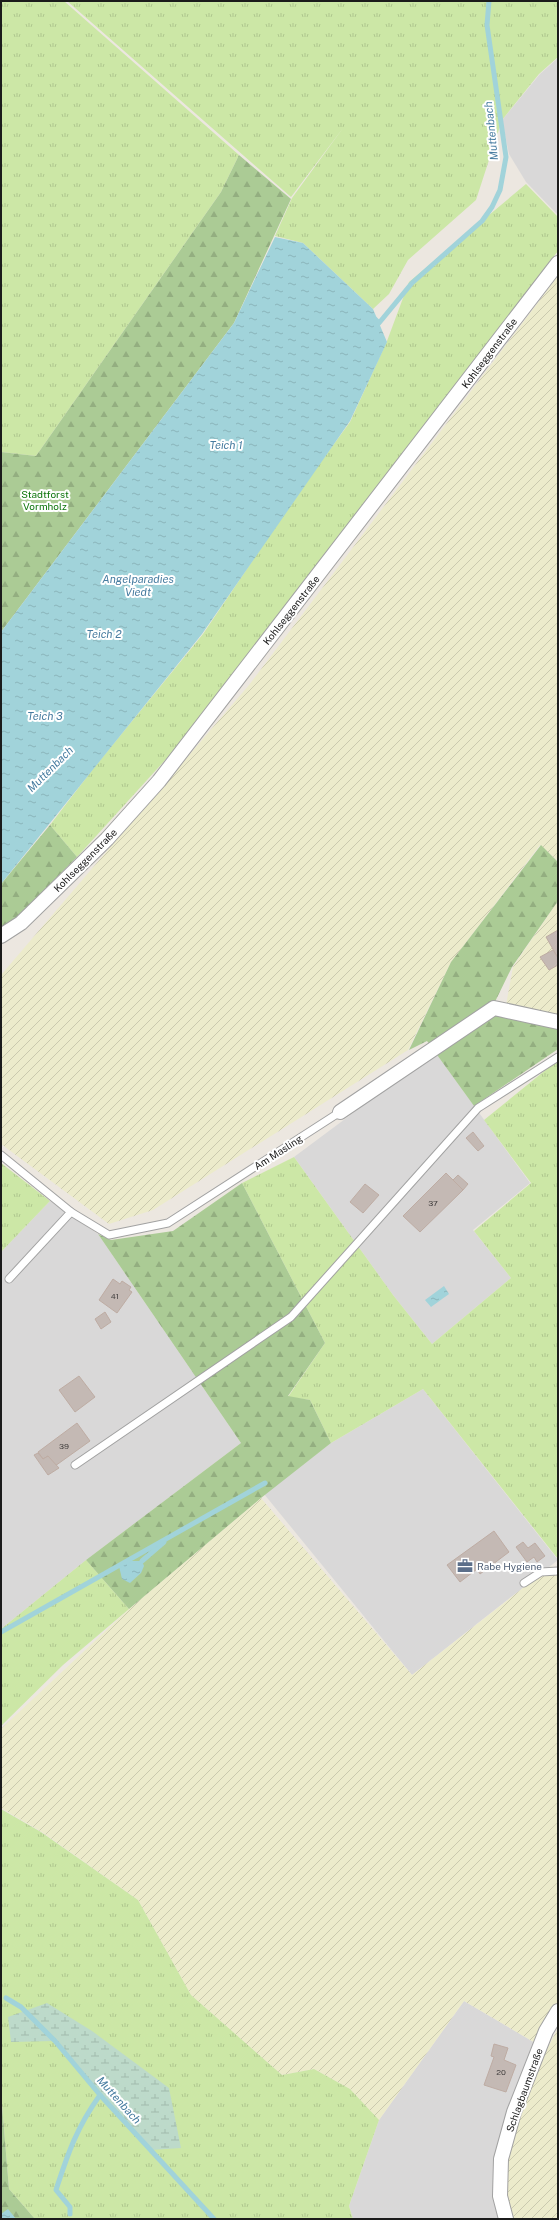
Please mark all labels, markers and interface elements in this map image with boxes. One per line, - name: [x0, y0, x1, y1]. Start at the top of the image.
- water label: Muttenbach: [482, 101, 500, 161]
- street label: Kohlseggenstraße: [459, 315, 519, 390]
- water label: Teich 1: [209, 439, 243, 451]
- park label: Stadtforst Vormholz: [21, 488, 69, 512]
- water label: Angelparadies Viedt: [102, 573, 174, 598]
- street label: Kohlseggenstraße: [260, 573, 322, 647]
- water label: Teich 2: [86, 628, 122, 640]
- water label: Teich 3: [27, 710, 63, 722]
- water label: Muttenbach: [25, 744, 75, 794]
- street label: Kohlseggenstraße: [51, 826, 119, 894]
- street label: Am Masling: [252, 1132, 304, 1172]
- house number: 37: [428, 1198, 438, 1208]
- house number: 41: [111, 1291, 119, 1301]
- house number: 39: [59, 1441, 69, 1451]
- office icon: Rabe Hygiene: [456, 1557, 474, 1575]
- place label: Rabe Hygiene: [477, 1560, 542, 1572]
- street label: Schlagbaumstraße: [503, 2046, 545, 2133]
- house number: 20: [496, 2067, 506, 2077]
- water label: Muttenbach: [95, 2074, 143, 2126]

